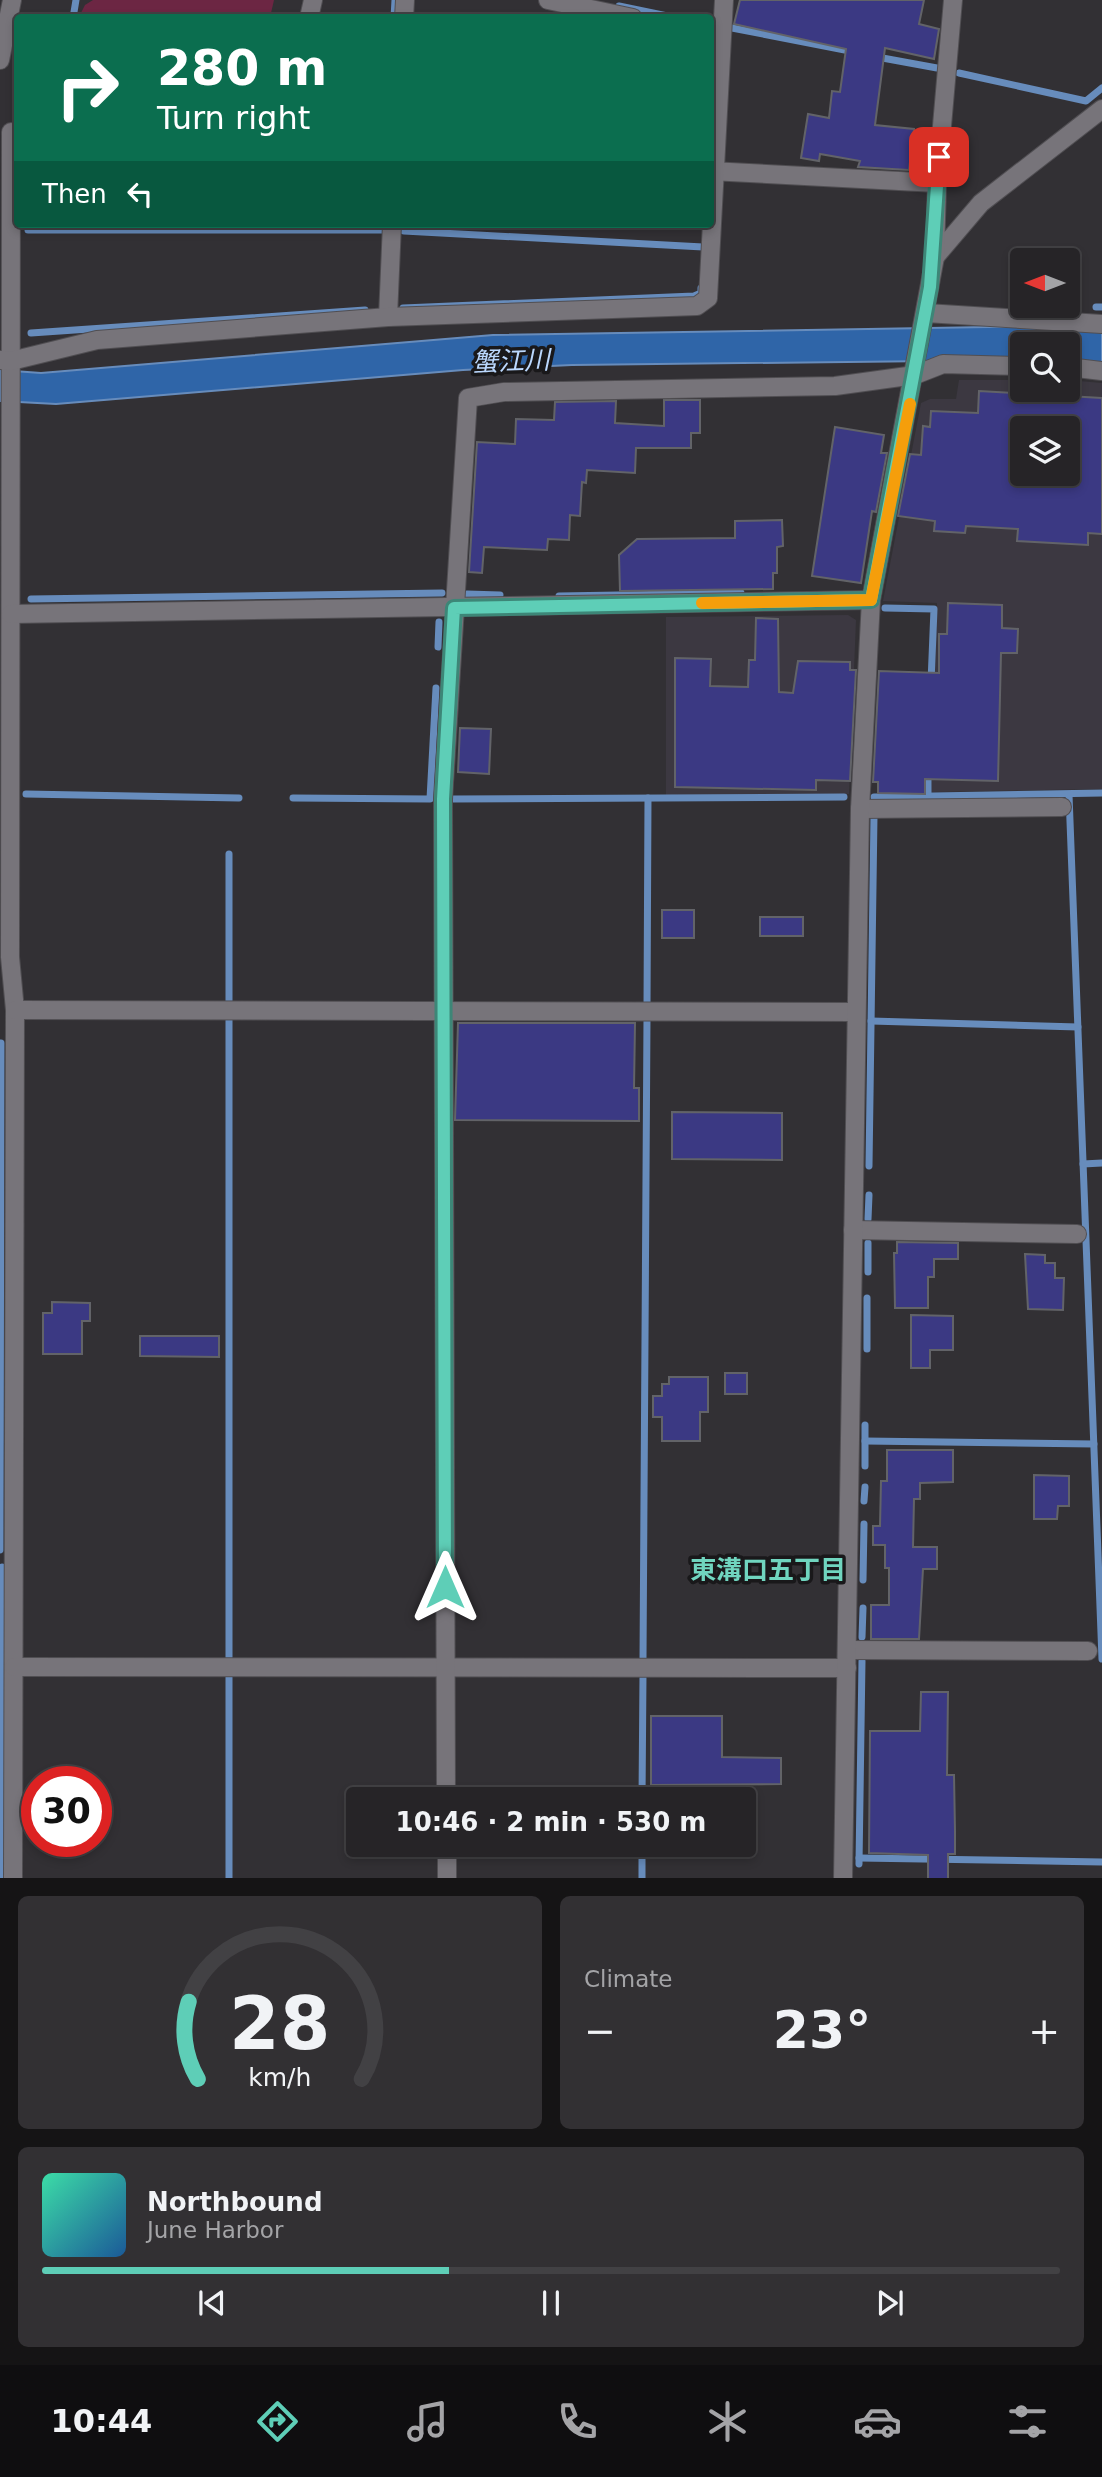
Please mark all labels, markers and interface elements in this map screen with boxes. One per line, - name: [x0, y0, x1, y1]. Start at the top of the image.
- text: 280 m: [157, 40, 327, 97]
- icon: right: [42, 42, 133, 133]
- text: Turn right: [157, 99, 310, 137]
- pin: [909, 127, 969, 187]
- icon: arrive: [920, 138, 958, 176]
- icon: left: [121, 175, 159, 213]
- text: Then: [42, 179, 107, 209]
- north arrow: [1010, 248, 1080, 318]
- map controls: [1010, 248, 1080, 486]
- button: search: [1010, 332, 1080, 402]
- water label: 蟹江川: [471, 345, 553, 377]
- button: layers: [1010, 416, 1080, 486]
- position arrow: [408, 1550, 482, 1624]
- district label: 東溝口五丁目: [690, 1555, 846, 1585]
- speed limit sign: 30: [21, 1766, 112, 1857]
- text: 10:46 · 2 min · 530 m: [396, 1807, 706, 1837]
- text: Climate: [584, 1966, 673, 1992]
- text: 28: [229, 1981, 331, 2066]
- text: 23°: [773, 2000, 871, 2060]
- text: −: [584, 2009, 616, 2053]
- text: +: [1028, 2009, 1060, 2053]
- text: km/h: [248, 2062, 312, 2091]
- text: Northbound: [147, 2187, 323, 2217]
- text: June Harbor: [147, 2217, 283, 2243]
- icon: previous: [193, 2284, 231, 2322]
- icon: pause: [532, 2284, 570, 2322]
- icon: next: [871, 2284, 909, 2322]
- icon: directions: [253, 2397, 302, 2446]
- icon: music: [403, 2397, 452, 2446]
- icon: phone: [553, 2397, 602, 2446]
- icon: climate: [703, 2397, 752, 2446]
- icon: car: [853, 2397, 902, 2446]
- icon: filters: [1003, 2397, 1052, 2446]
- text: 10:44: [50, 2402, 152, 2440]

